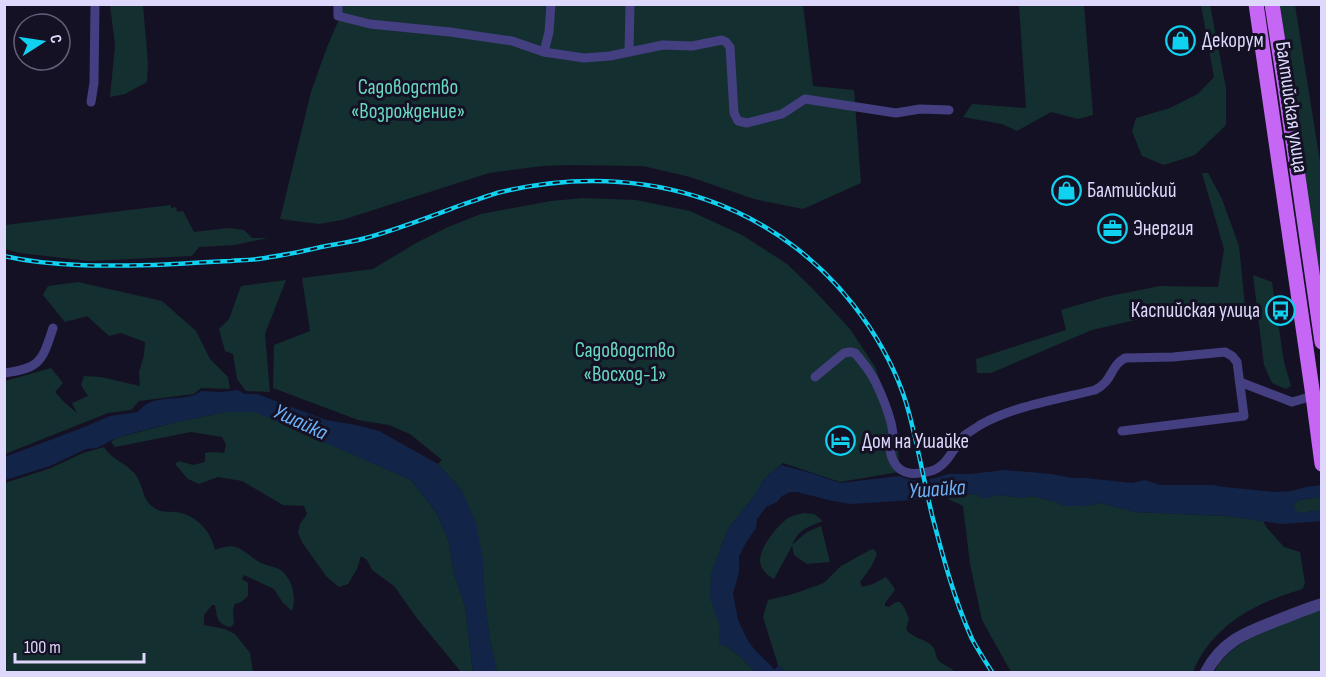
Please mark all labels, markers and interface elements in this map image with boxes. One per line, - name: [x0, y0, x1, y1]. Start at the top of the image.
- north arrow: [12, 12, 72, 72]
- shop icon: Декорум: [1165, 24, 1197, 56]
- place label: Декорум: [1202, 28, 1264, 53]
- text: С: [45, 33, 65, 45]
- street label: Балтийская улица: [1270, 40, 1313, 174]
- park label: Садоводство «Возрождение»: [351, 75, 465, 124]
- shop icon: Балтийский: [1050, 174, 1082, 206]
- place label: Балтийский: [1087, 178, 1177, 203]
- office icon: Энергия: [1096, 212, 1128, 244]
- place label: Энергия: [1133, 216, 1193, 241]
- bus stop icon: Каспийская улица: [1265, 294, 1297, 326]
- place label: Каспийская улица: [1131, 298, 1260, 323]
- park label: Садоводство «Восход-1»: [575, 338, 675, 387]
- water label: Ушайка: [269, 398, 332, 447]
- hotel icon: Дом на Ушайке: [825, 425, 857, 457]
- place label: Дом на Ушайке: [862, 429, 969, 454]
- water label: Ушайка: [908, 474, 966, 505]
- scale bar: [15, 626, 144, 664]
- text: 100 m: [24, 637, 61, 658]

